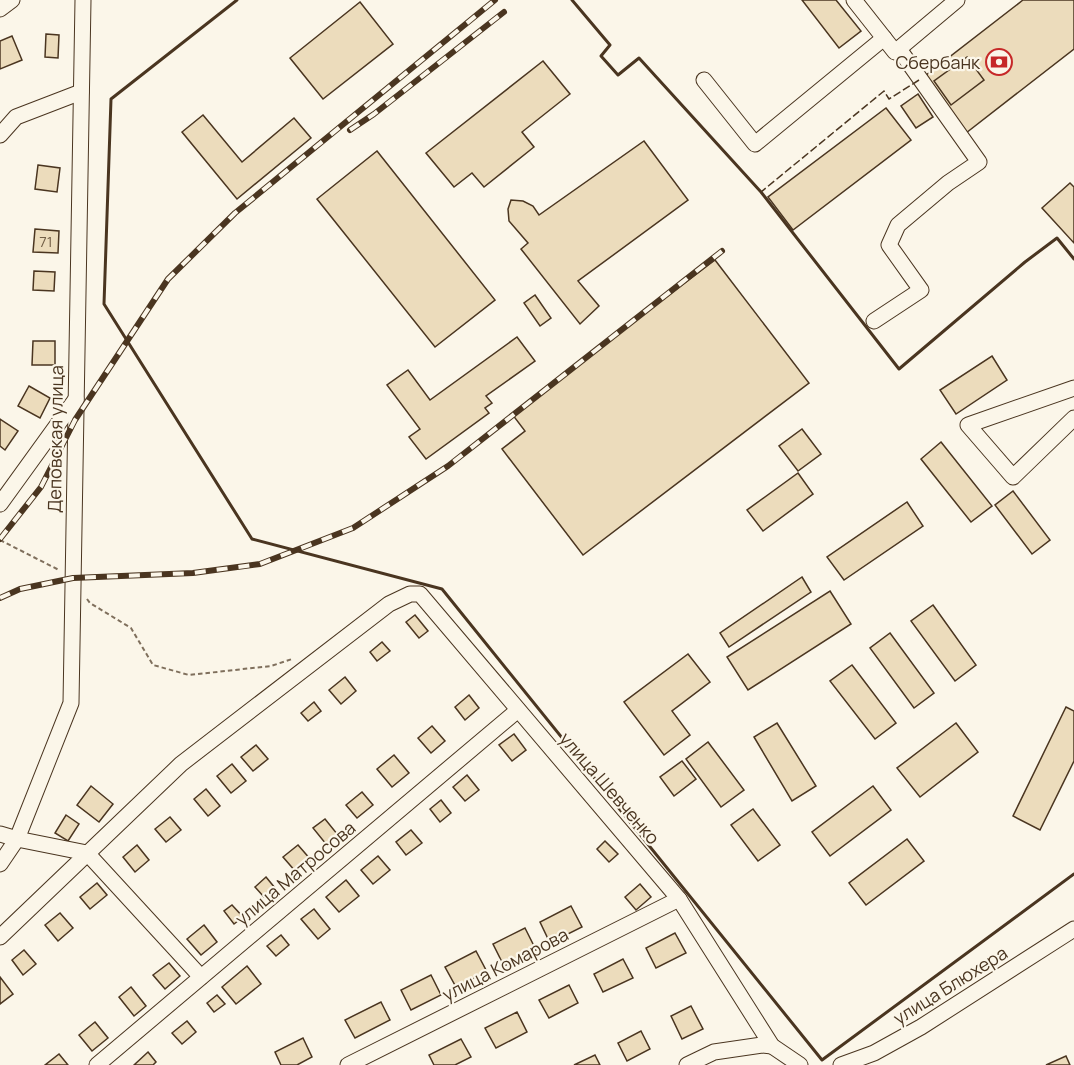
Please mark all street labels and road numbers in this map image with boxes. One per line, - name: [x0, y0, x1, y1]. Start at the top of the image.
- street label: Деповская улица: [42, 365, 68, 513]
- street label: улица Шевченко: [555, 727, 665, 849]
- street label: улица Матросова: [230, 816, 360, 930]
- street label: улица Комарова: [438, 922, 572, 1006]
- street label: улица Блюхера: [888, 940, 1012, 1030]

